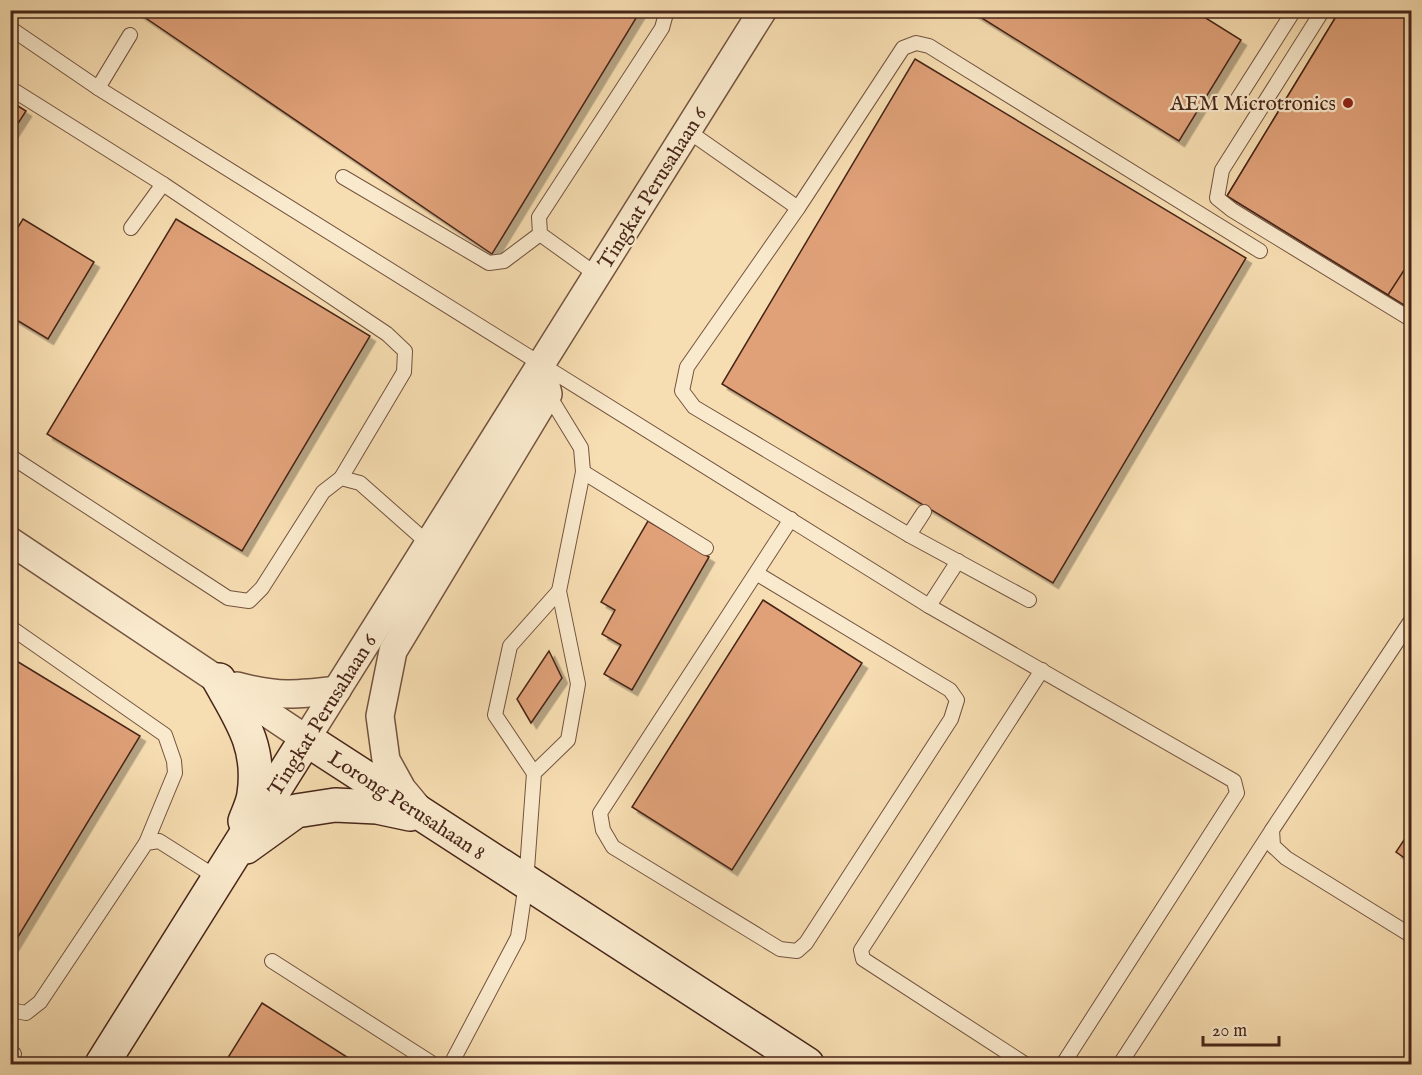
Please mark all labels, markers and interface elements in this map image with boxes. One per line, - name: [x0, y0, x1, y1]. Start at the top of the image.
- place label: AEM Microtronics: [1169, 91, 1336, 118]
- marker: AEM Microtronics: [1341, 96, 1355, 110]
- street label: Tingkat Perusahaan 6: [593, 102, 715, 275]
- street label: Tingkat Perusahaan 6: [263, 629, 385, 802]
- street label: Lorong Perusahaan 8: [322, 745, 490, 867]
- scale bar: [1203, 1009, 1280, 1047]
- text: 20 m: [1212, 1020, 1247, 1043]

